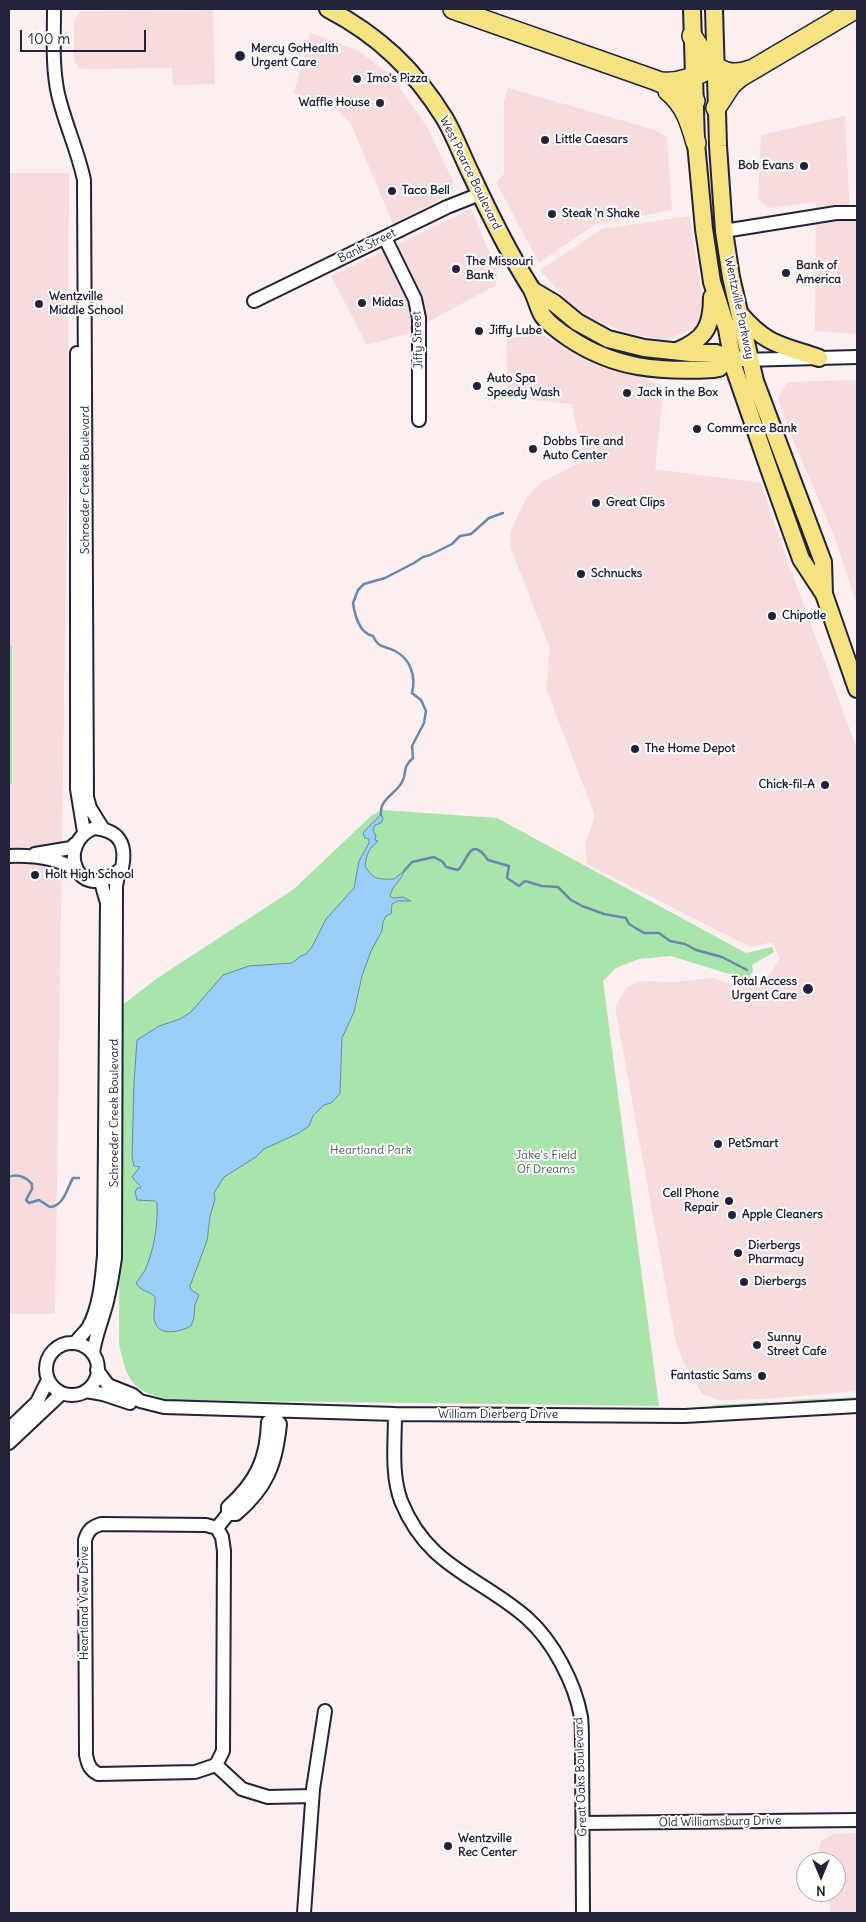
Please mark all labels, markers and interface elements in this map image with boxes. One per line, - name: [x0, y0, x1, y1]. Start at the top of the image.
- scale bar: [22, 20, 149, 52]
- text: 100 m: [28, 29, 70, 48]
- place label: Mercy GoHealth Urgent Care: [251, 42, 339, 70]
- marker: Mercy GoHealth Urgent Care: [233, 49, 247, 63]
- place label: Imo's Pizza: [367, 72, 428, 86]
- marker: Imo's Pizza: [351, 73, 363, 85]
- place label: Waffle House: [298, 96, 370, 110]
- marker: Waffle House: [374, 97, 386, 109]
- street label: West Pearce Boulevard: [436, 114, 504, 232]
- place label: Little Caesars: [555, 133, 628, 147]
- marker: Little Caesars: [539, 134, 551, 146]
- place label: Bob Evans: [738, 159, 794, 173]
- marker: Bob Evans: [798, 160, 810, 172]
- place label: Taco Bell: [402, 184, 450, 198]
- marker: Taco Bell: [386, 185, 398, 197]
- place label: Steak 'n Shake: [562, 207, 640, 221]
- marker: Steak 'n Shake: [546, 208, 558, 220]
- street label: Bank Street: [336, 226, 398, 266]
- place label: The Missouri Bank: [466, 255, 533, 283]
- street label: Wentzville Parkway: [721, 255, 757, 361]
- place label: Bank of America: [796, 259, 841, 287]
- marker: The Missouri Bank: [450, 263, 462, 275]
- marker: Bank of America: [780, 267, 792, 279]
- place label: Wentzville Middle School: [49, 290, 123, 318]
- place label: Midas: [372, 296, 404, 310]
- marker: Midas: [356, 297, 368, 309]
- marker: Wentzville Middle School: [33, 298, 45, 310]
- street label: Jiffy Street: [410, 311, 426, 369]
- place label: Jiffy Lube: [489, 324, 542, 338]
- marker: Jiffy Lube: [473, 325, 485, 337]
- place label: Auto Spa Speedy Wash: [487, 372, 560, 400]
- marker: Auto Spa Speedy Wash: [471, 380, 483, 392]
- place label: Jack in the Box: [637, 386, 718, 400]
- marker: Jack in the Box: [621, 387, 633, 399]
- street label: Schroeder Creek Boulevard: [79, 406, 93, 554]
- place label: Commerce Bank: [707, 422, 797, 436]
- marker: Commerce Bank: [691, 423, 703, 435]
- place label: Dobbs Tire and Auto Center: [543, 435, 623, 463]
- marker: Dobbs Tire and Auto Center: [527, 443, 539, 455]
- place label: Great Clips: [606, 496, 665, 510]
- marker: Great Clips: [590, 497, 602, 509]
- place label: Schnucks: [591, 567, 642, 581]
- marker: Schnucks: [575, 568, 587, 580]
- place label: Chipotle: [782, 609, 826, 623]
- marker: Chipotle: [766, 610, 778, 622]
- place label: The Home Depot: [645, 742, 735, 756]
- marker: The Home Depot: [629, 743, 641, 755]
- place label: Chick-fil-A: [758, 778, 815, 792]
- marker: Chick-fil-A: [819, 779, 831, 791]
- place label: Holt High School: [45, 868, 134, 882]
- marker: Holt High School: [29, 869, 41, 881]
- place label: Total Access Urgent Care: [731, 975, 797, 1003]
- marker: Total Access Urgent Care: [801, 982, 815, 996]
- street label: Schroeder Creek Boulevard: [108, 1039, 122, 1187]
- place label: PetSmart: [728, 1137, 778, 1151]
- marker: PetSmart: [712, 1138, 724, 1150]
- park label: Heartland Park: [330, 1144, 412, 1158]
- park label: Jake's Field Of Dreams: [515, 1149, 577, 1177]
- place label: Cell Phone Repair: [662, 1187, 719, 1215]
- marker: Cell Phone Repair: [723, 1195, 735, 1207]
- place label: Apple Cleaners: [742, 1208, 823, 1222]
- marker: Apple Cleaners: [726, 1209, 738, 1221]
- place label: Dierbergs Pharmacy: [748, 1239, 804, 1267]
- marker: Dierbergs Pharmacy: [732, 1247, 744, 1259]
- place label: Dierbergs: [754, 1275, 807, 1289]
- marker: Dierbergs: [738, 1276, 750, 1288]
- place label: Sunny Street Cafe: [767, 1331, 827, 1359]
- marker: Sunny Street Cafe: [751, 1339, 763, 1351]
- place label: Fantastic Sams: [671, 1369, 752, 1383]
- marker: Fantastic Sams: [756, 1370, 768, 1382]
- street label: William Dierberg Drive: [438, 1408, 558, 1422]
- street label: Heartland View Drive: [78, 1546, 92, 1660]
- street label: Great Oaks Boulevard: [572, 1717, 590, 1837]
- street label: Old Williamsburg Drive: [659, 1814, 781, 1830]
- place label: Wentzville Rec Center: [458, 1832, 517, 1860]
- marker: Wentzville Rec Center: [442, 1840, 454, 1852]
- north arrow: [796, 1852, 846, 1902]
- text: N: [816, 1882, 826, 1900]

